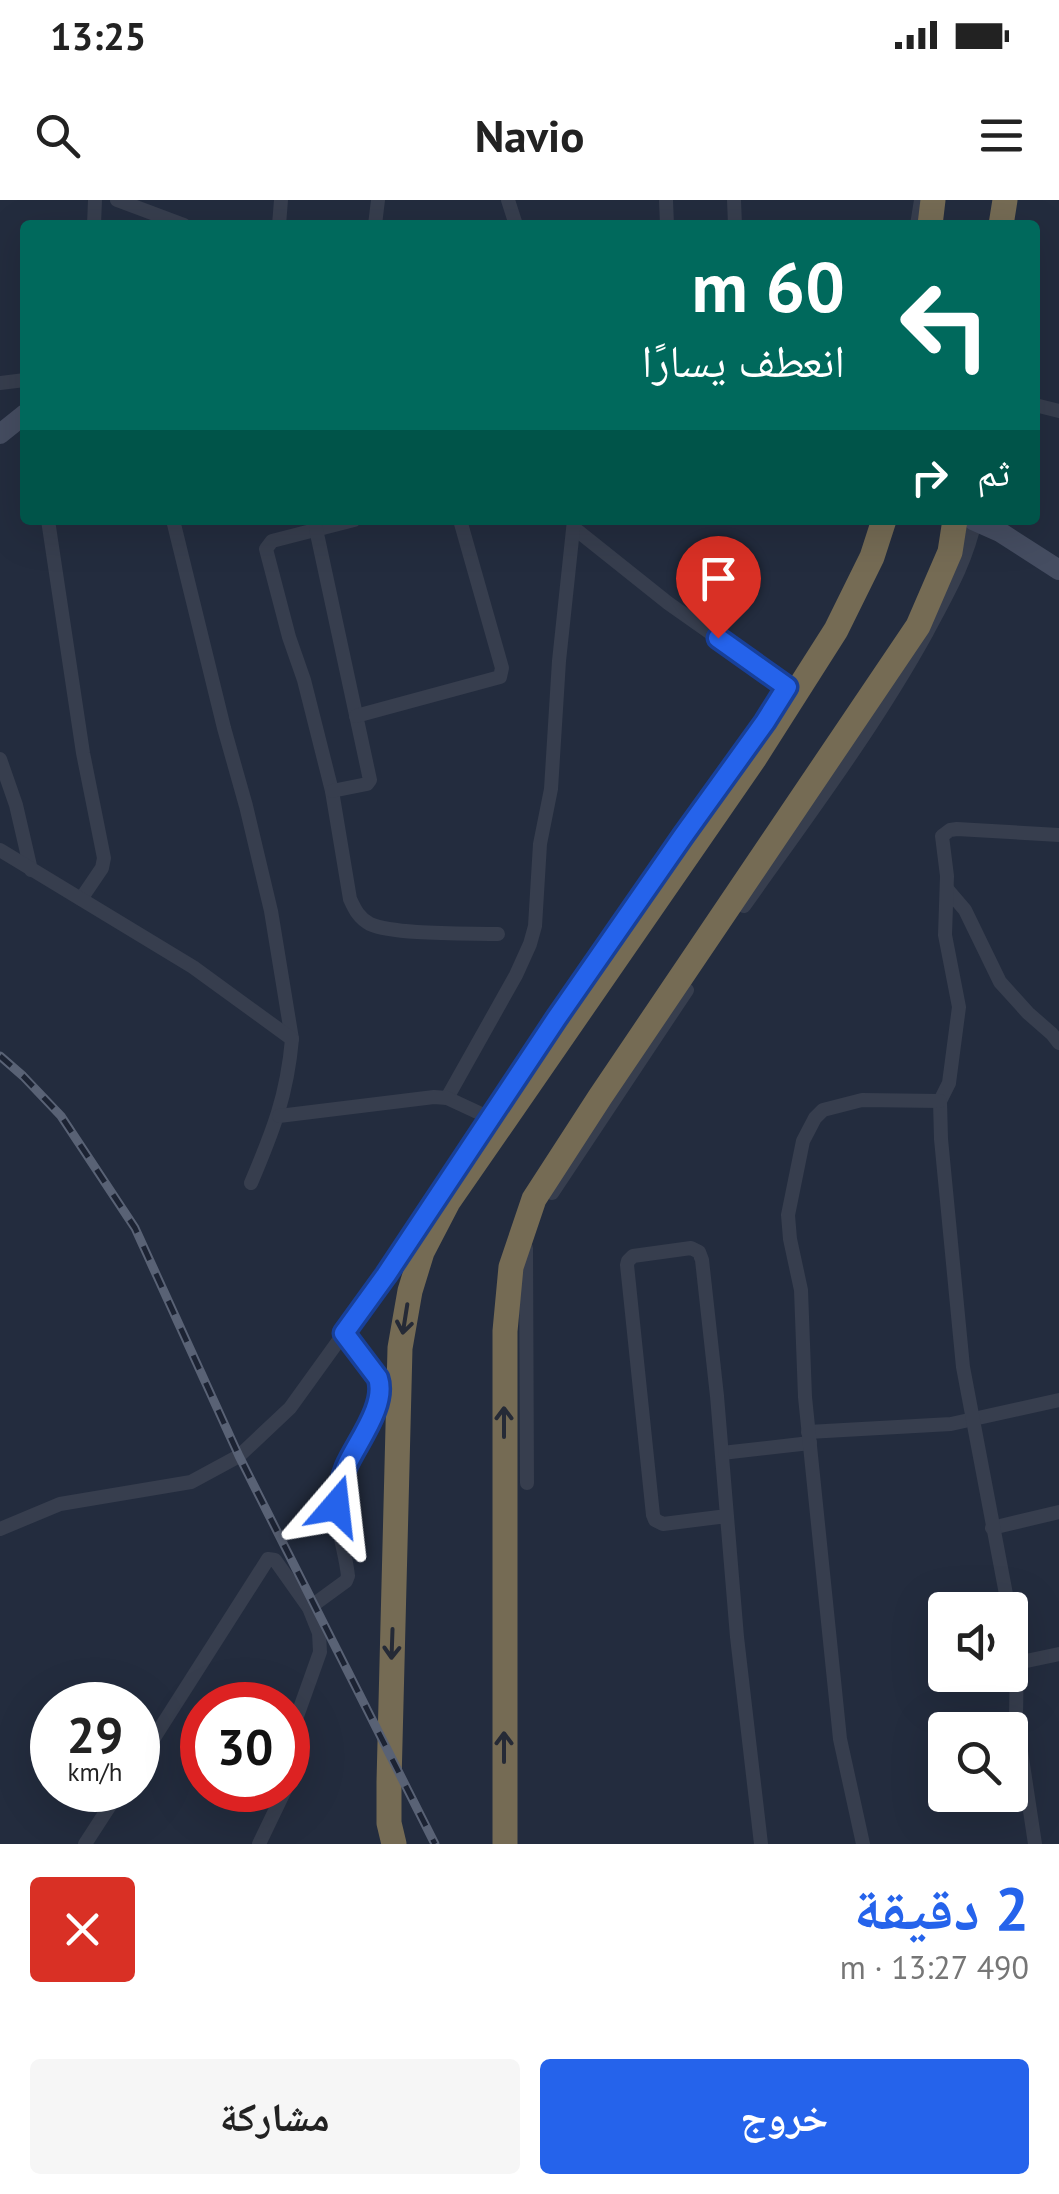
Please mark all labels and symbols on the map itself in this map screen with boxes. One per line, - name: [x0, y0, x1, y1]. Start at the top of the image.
- pin: [676, 536, 761, 639]
- one-way arrow: [395, 1302, 414, 1335]
- one-way arrow: [494, 1406, 514, 1438]
- position arrow: [284, 1454, 388, 1558]
- one-way arrow: [383, 1627, 402, 1659]
- speed limit sign: 30: [180, 1682, 310, 1812]
- one-way arrow: [494, 1731, 514, 1764]

